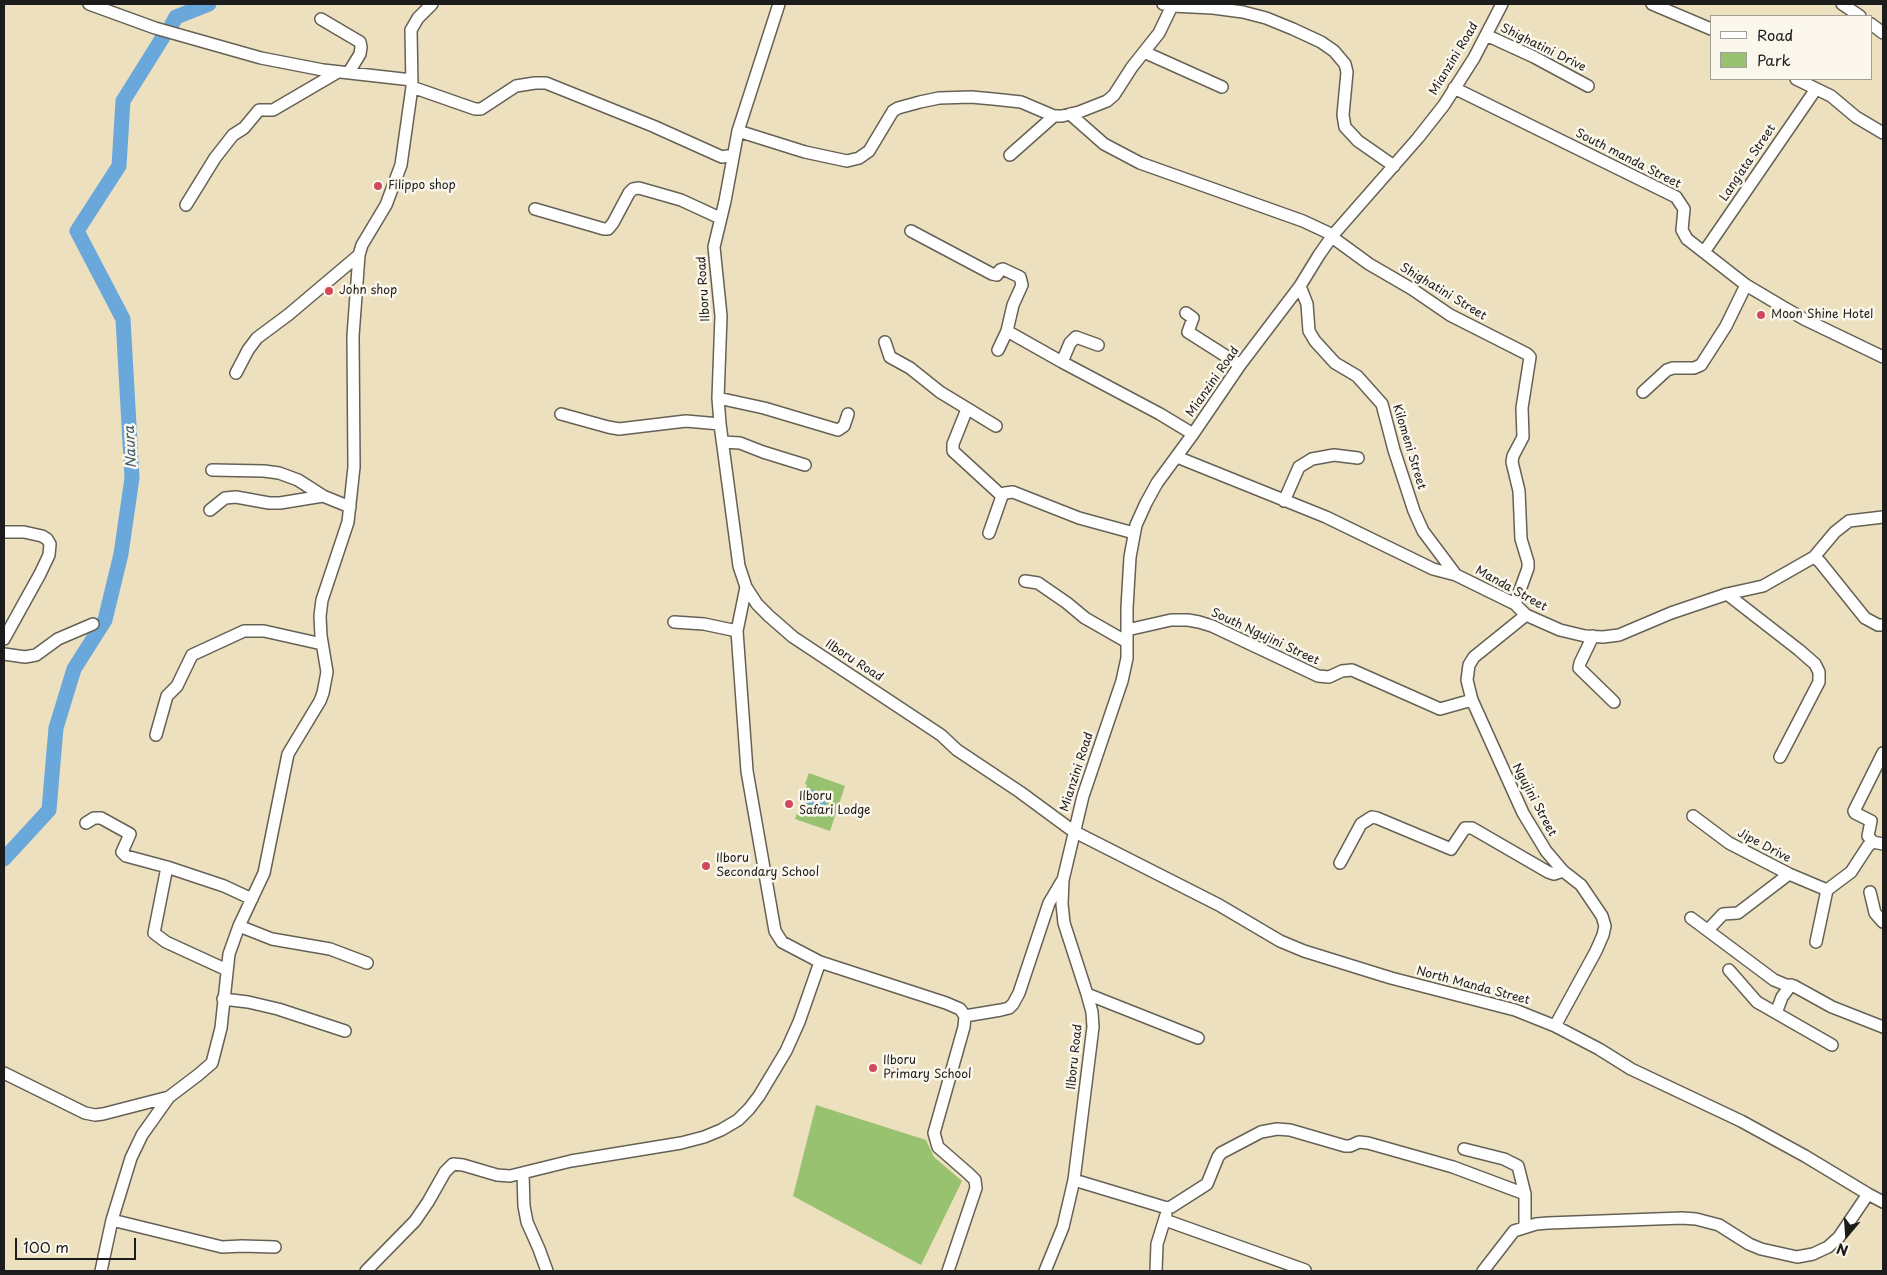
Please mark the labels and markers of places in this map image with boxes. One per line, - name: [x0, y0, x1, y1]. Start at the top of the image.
- place label: Filippo shop: [388, 179, 456, 193]
- marker: Filippo shop: [372, 180, 384, 192]
- place label: John shop: [339, 284, 397, 298]
- marker: John shop: [323, 285, 335, 297]
- place label: Moon Shine Hotel: [1771, 308, 1873, 322]
- marker: Moon Shine Hotel: [1755, 309, 1767, 321]
- place label: Ilboru Safari Lodge: [799, 790, 870, 818]
- marker: Ilboru Safari Lodge: [783, 798, 795, 810]
- place label: Ilboru Secondary School: [716, 852, 819, 880]
- marker: Ilboru Secondary School: [700, 860, 712, 872]
- place label: Ilboru Primary School: [883, 1054, 971, 1082]
- marker: Ilboru Primary School: [867, 1062, 879, 1074]

